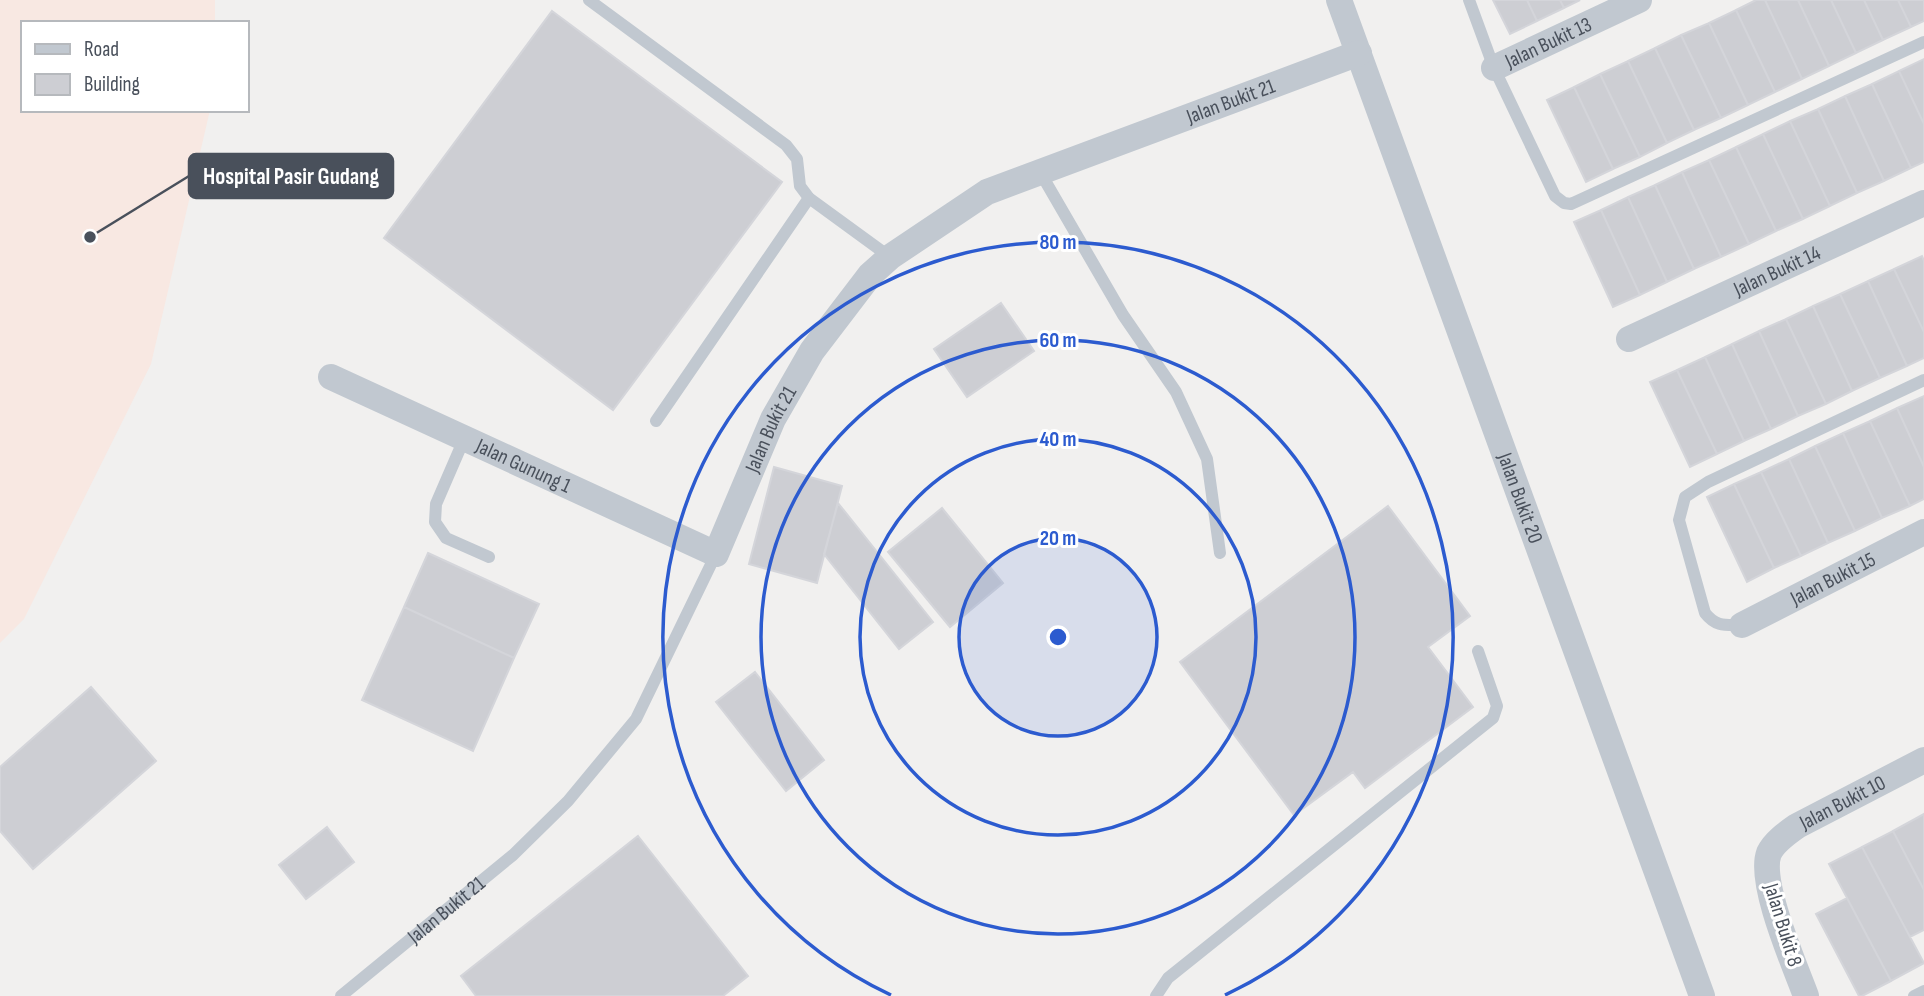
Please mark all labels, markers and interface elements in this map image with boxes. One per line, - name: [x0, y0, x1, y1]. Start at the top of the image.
- street label: Jalan Bukit 13: [1500, 12, 1596, 74]
- legend: [21, 21, 248, 112]
- text: Road: [84, 37, 119, 62]
- text: Building: [84, 72, 140, 97]
- street label: Jalan Bukit 21: [1182, 73, 1279, 129]
- callout: Hospital Pasir Gudang: [189, 154, 393, 198]
- text: Hospital Pasir Gudang: [203, 163, 379, 191]
- text: 80 m: [1039, 230, 1077, 255]
- street label: Jalan Bukit 14: [1729, 240, 1825, 302]
- text: 60 m: [1039, 328, 1077, 353]
- street label: Jalan Bukit 21: [739, 381, 802, 477]
- text: 40 m: [1040, 427, 1076, 452]
- street label: Jalan Gunung 1: [471, 432, 576, 498]
- street label: Jalan Bukit 20: [1492, 448, 1548, 547]
- text: 20 m: [1040, 526, 1076, 551]
- street label: Jalan Bukit 15: [1785, 546, 1880, 611]
- centre of rings: [1046, 625, 1070, 649]
- street label: Jalan Bukit 10: [1794, 770, 1890, 835]
- street label: Jalan Bukit 21: [402, 870, 490, 949]
- street label: Jalan Bukit 8: [1758, 879, 1807, 970]

